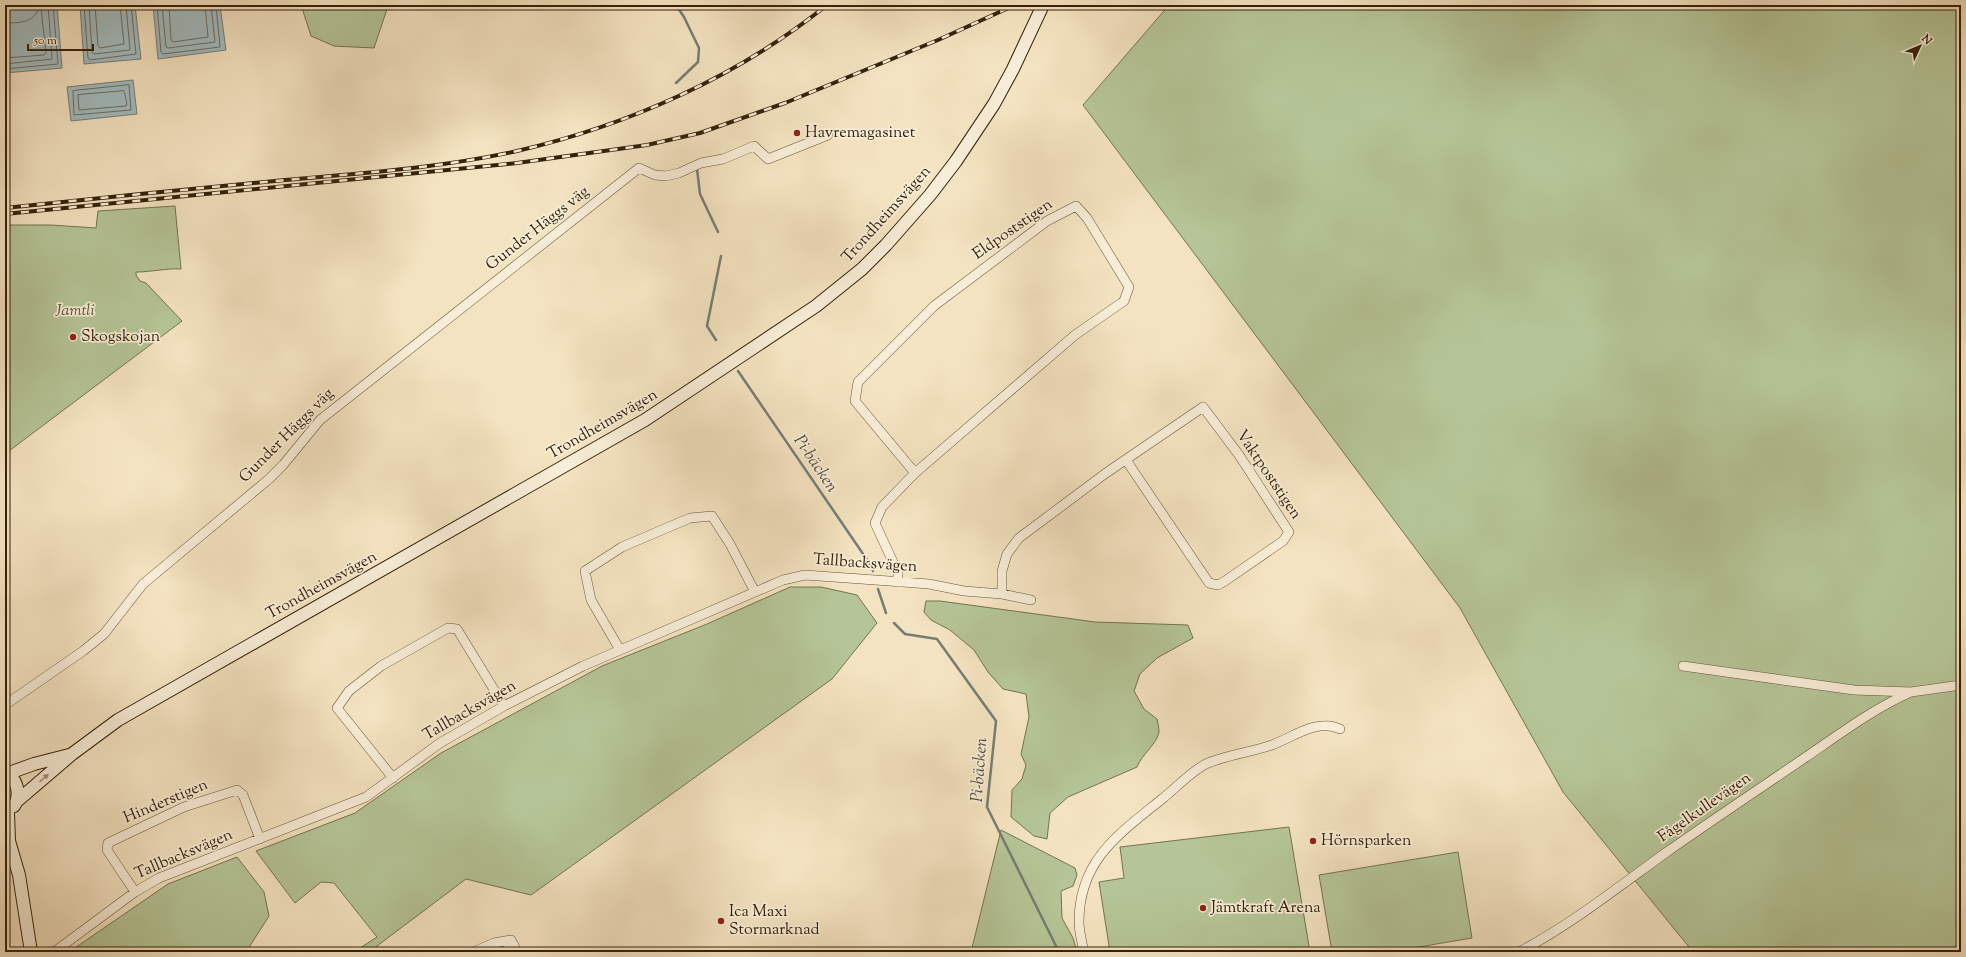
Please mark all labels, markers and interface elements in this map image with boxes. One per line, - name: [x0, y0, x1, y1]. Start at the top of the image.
- scale bar: [28, 26, 93, 52]
- north arrow: [1900, 26, 1940, 66]
- text: N: [1917, 30, 1935, 49]
- text: 50 m: [33, 32, 57, 50]
- place label: Havremagasinet: [805, 122, 916, 145]
- marker: Havremagasinet: [792, 128, 802, 138]
- street label: Trondheimsvägen: [837, 161, 937, 269]
- street label: Gunder Häggs väg: [481, 181, 595, 277]
- street label: Eldpoststigen: [968, 194, 1058, 266]
- park label: Jamtli: [54, 300, 95, 323]
- place label: Skogskojan: [81, 326, 161, 349]
- marker: Skogskojan: [68, 332, 78, 342]
- street label: Gunder Häggs väg: [234, 383, 340, 489]
- street label: Trondheimsvägen: [544, 384, 663, 466]
- street label: Vaktpoststigen: [1229, 426, 1307, 525]
- water label: Pi-bäcken: [787, 430, 843, 498]
- street label: Trondheimsvägen: [262, 546, 382, 626]
- street label: Tallbacksvägen: [812, 549, 918, 579]
- street label: Tallbacksvägen: [419, 675, 521, 747]
- water label: Pi-bäcken: [966, 737, 994, 803]
- street label: Fågelkullevägen: [1654, 767, 1757, 849]
- one-way arrow: [39, 773, 49, 782]
- street label: Hinderstigen: [120, 774, 212, 830]
- street label: Tallbacksvägen: [131, 824, 237, 886]
- place label: Hörnsparken: [1321, 830, 1412, 853]
- marker: Hörnsparken: [1308, 836, 1318, 846]
- place label: Jämtkraft Arena: [1210, 897, 1321, 920]
- place label: Ica Maxi Stormarknad: [729, 901, 819, 942]
- marker: Jämtkraft Arena: [1198, 903, 1208, 913]
- marker: Ica Maxi Stormarknad: [716, 916, 726, 926]

